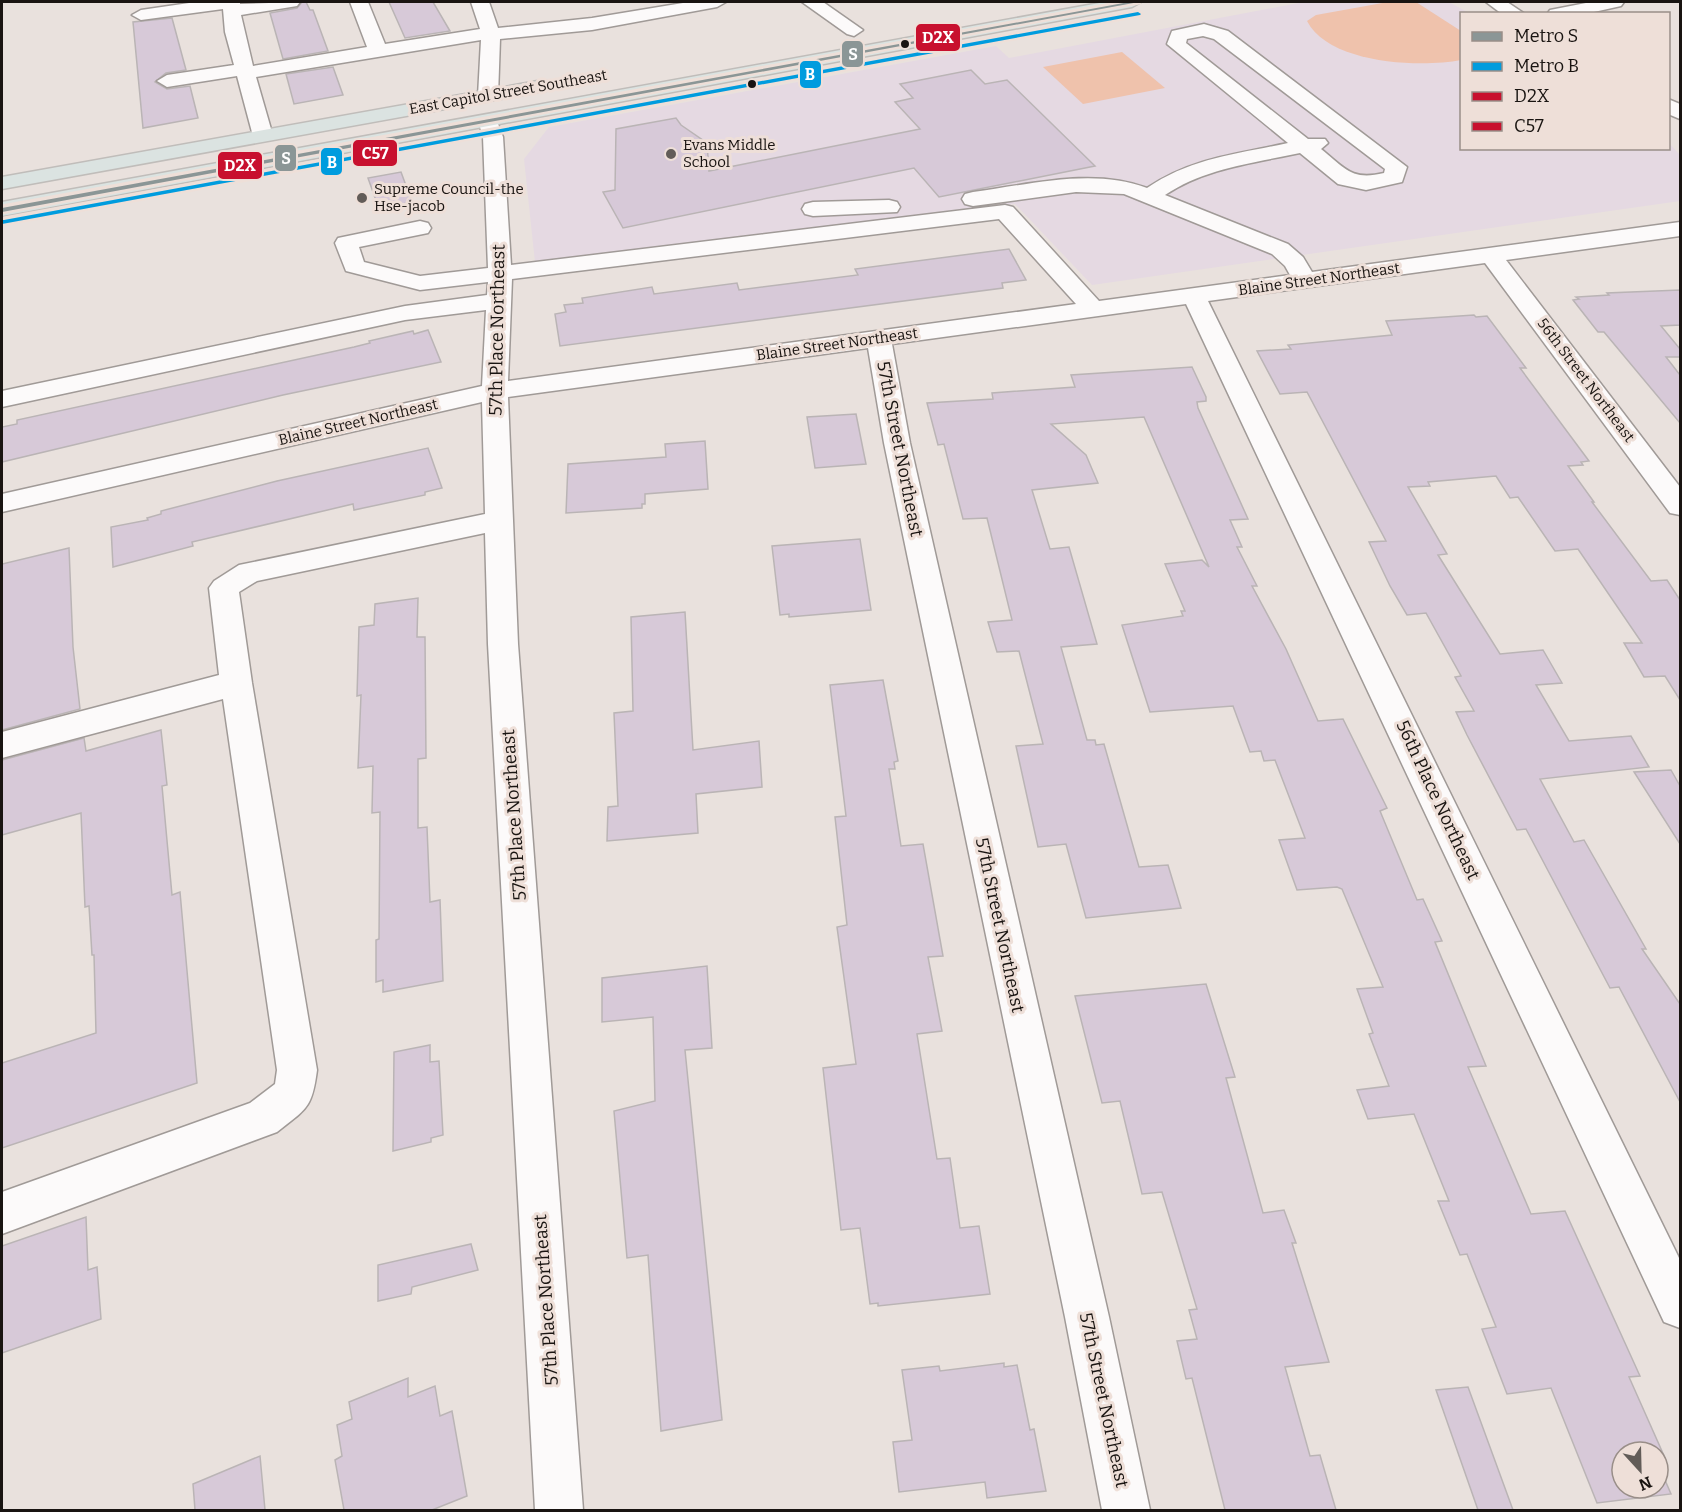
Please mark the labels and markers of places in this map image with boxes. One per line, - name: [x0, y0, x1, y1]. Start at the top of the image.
- unlabelled marker: [899, 38, 911, 50]
- unlabelled marker: [746, 78, 758, 90]
- place label: Evans Middle School: [683, 136, 775, 171]
- marker: Evans Middle School: [664, 147, 678, 161]
- place label: Supreme Council-the Hse-jacob: [374, 180, 524, 215]
- marker: Supreme Council-the Hse-jacob: [355, 191, 369, 205]

